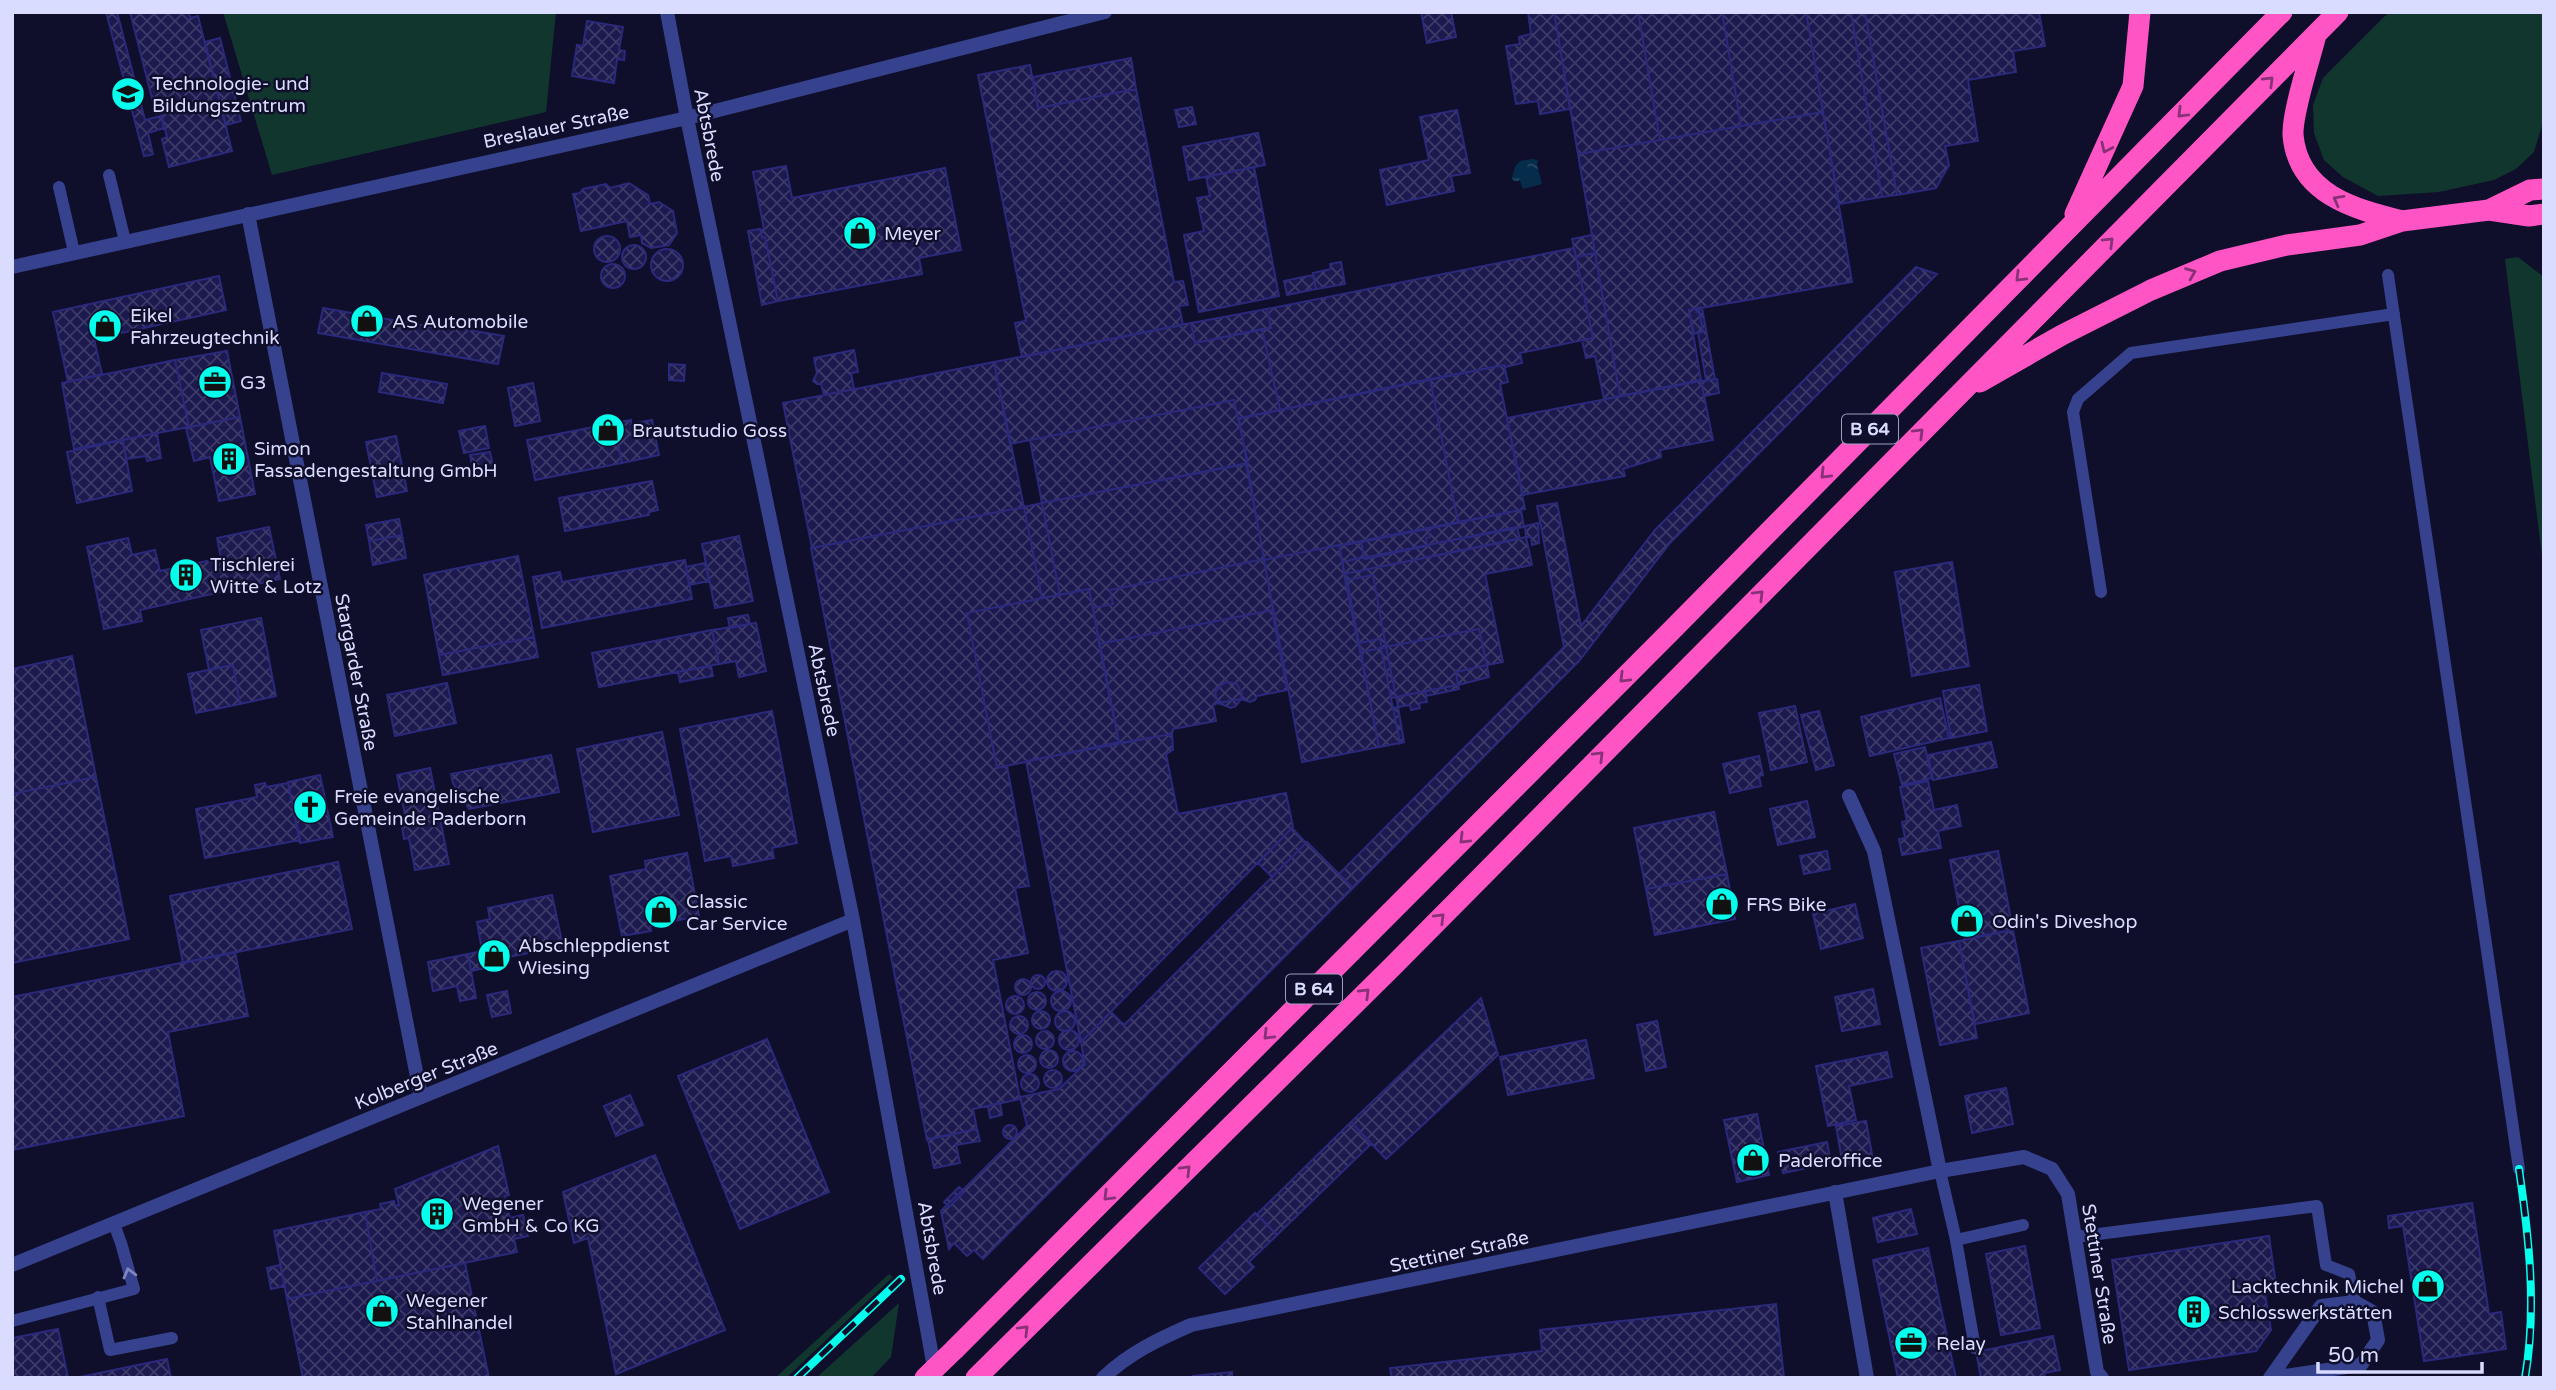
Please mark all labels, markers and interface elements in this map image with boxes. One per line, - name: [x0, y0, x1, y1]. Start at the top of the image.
- place label: Technologie- und Bildungszentrum: [152, 73, 310, 117]
- school or university icon: Technologie- und Bildungszentrum: [109, 75, 147, 113]
- one-way arrow: [2261, 76, 2274, 89]
- street label: Abtsbrede: [689, 87, 729, 184]
- street label: Breslauer Straße: [481, 101, 631, 153]
- one-way arrow: [2178, 105, 2191, 118]
- one-way arrow: [2100, 141, 2114, 153]
- one-way arrow: [2332, 194, 2345, 208]
- shop icon: Meyer: [841, 214, 879, 252]
- place label: Meyer: [884, 223, 942, 245]
- one-way arrow: [2100, 238, 2113, 251]
- one-way arrow: [2185, 268, 2197, 282]
- one-way arrow: [2015, 269, 2028, 282]
- shop icon: AS Automobile: [348, 302, 386, 340]
- place label: Eikel Fahrzeugtechnik: [130, 305, 280, 349]
- shop icon: Eikel Fahrzeugtechnik: [86, 307, 124, 345]
- place label: AS Automobile: [392, 311, 528, 333]
- office icon: G3: [196, 363, 234, 401]
- place label: G3: [240, 372, 266, 394]
- shop icon: Brautstudio Goss: [589, 411, 627, 449]
- road number: B 64: [1842, 414, 1898, 444]
- place label: Brautstudio Goss: [632, 420, 787, 442]
- one-way arrow: [1911, 428, 1924, 441]
- place label: Simon Fassadengestaltung GmbH: [254, 438, 498, 482]
- building icon: Simon Fassadengestaltung GmbH: [210, 440, 248, 478]
- one-way arrow: [1821, 466, 1834, 479]
- place label: Tischlerei Witte & Lotz: [210, 554, 322, 598]
- building icon: Tischlerei Witte & Lotz: [167, 556, 205, 594]
- one-way arrow: [1751, 590, 1764, 603]
- street label: Stargarder Straße: [330, 592, 382, 753]
- street label: Abtsbrede: [803, 642, 845, 739]
- one-way arrow: [1620, 670, 1633, 683]
- one-way arrow: [1591, 752, 1604, 765]
- place label: Freie evangelische Gemeinde Paderborn: [334, 786, 527, 830]
- church icon: Freie evangelische Gemeinde Paderborn: [291, 788, 329, 826]
- one-way arrow: [1459, 831, 1472, 844]
- shop icon: FRS Bike: [1703, 885, 1741, 923]
- place label: Classic Car Service: [686, 891, 787, 935]
- shop icon: Classic Car Service: [642, 893, 680, 931]
- place label: FRS Bike: [1746, 894, 1826, 916]
- shop icon: Odin's Diveshop: [1948, 902, 1986, 940]
- place label: Odin's Diveshop: [1992, 911, 2137, 933]
- one-way arrow: [1431, 913, 1444, 926]
- place label: Abschleppdienst Wiesing: [518, 935, 670, 979]
- shop icon: Abschleppdienst Wiesing: [475, 937, 513, 975]
- road number: B 64: [1286, 974, 1342, 1004]
- one-way arrow: [1357, 988, 1370, 1001]
- one-way arrow: [1264, 1026, 1277, 1039]
- street label: Kolberger Straße: [352, 1037, 501, 1115]
- shop icon: Paderoffice: [1734, 1141, 1772, 1179]
- place label: Paderoffice: [1778, 1150, 1883, 1172]
- one-way arrow: [1178, 1165, 1191, 1178]
- one-way arrow: [1103, 1187, 1116, 1200]
- place label: Wegener GmbH & Co KG: [462, 1193, 600, 1237]
- building icon: Wegener GmbH & Co KG: [418, 1195, 456, 1233]
- street label: Abtsbrede: [913, 1200, 951, 1297]
- street label: Stettiner Straße: [2077, 1202, 2121, 1346]
- street label: Stettiner Straße: [1388, 1226, 1531, 1277]
- shop icon: Lacktechnik Michel: [2409, 1267, 2447, 1305]
- one-way arrow: [123, 1268, 138, 1280]
- place label: Lacktechnik Michel: [2231, 1276, 2404, 1298]
- place label: Wegener Stahlhandel: [406, 1290, 513, 1334]
- shop icon: Wegener Stahlhandel: [363, 1292, 401, 1330]
- building icon: Schlosswerkstätten: [2175, 1293, 2213, 1331]
- place label: Schlosswerkstätten: [2218, 1302, 2393, 1324]
- office icon: Relay: [1892, 1324, 1930, 1362]
- one-way arrow: [1016, 1325, 1029, 1338]
- scale bar: [2318, 1330, 2482, 1374]
- place label: Relay: [1936, 1333, 1986, 1355]
- text: 50 m: [2328, 1343, 2379, 1368]

